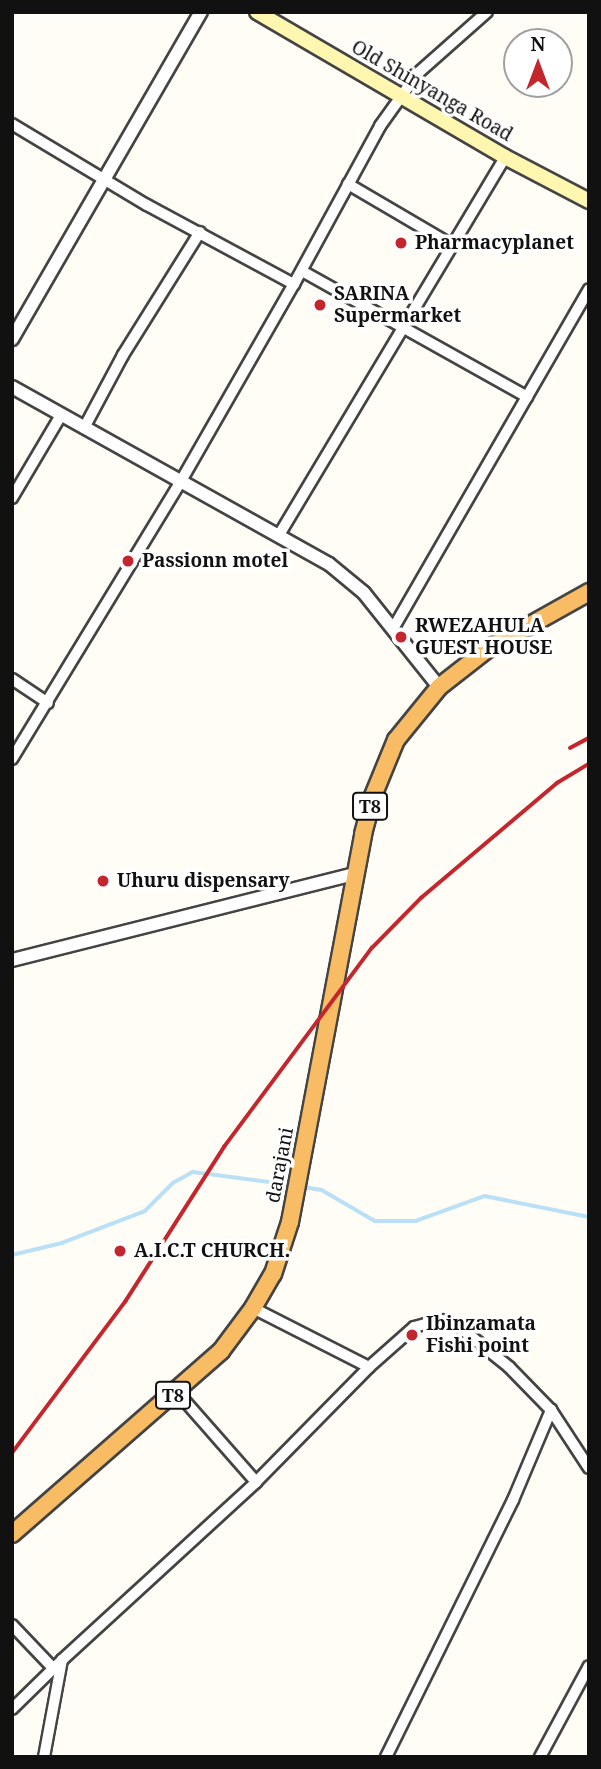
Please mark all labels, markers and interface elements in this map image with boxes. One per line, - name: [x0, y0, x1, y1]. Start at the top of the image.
- north arrow: [503, 28, 573, 98]
- text: N: [531, 31, 545, 57]
- street label: Old Shinyanga Road: [347, 36, 517, 146]
- place label: Pharmacyplanet: [415, 232, 574, 254]
- marker: Pharmacyplanet: [393, 235, 409, 251]
- place label: SARINA Supermarket: [334, 283, 461, 327]
- marker: SARINA Supermarket: [312, 297, 328, 313]
- place label: Passionn motel: [142, 550, 288, 572]
- marker: Passionn motel: [120, 553, 136, 569]
- place label: RWEZAHULA GUEST HOUSE: [415, 615, 552, 659]
- marker: RWEZAHULA GUEST HOUSE: [393, 629, 409, 645]
- road number: T8: [351, 792, 389, 820]
- place label: Uhuru dispensary: [117, 870, 290, 892]
- marker: Uhuru dispensary: [95, 873, 111, 889]
- street label: darajani: [262, 1125, 298, 1205]
- place label: A.I.C.T CHURCH.: [134, 1240, 290, 1262]
- marker: A.I.C.T CHURCH.: [112, 1243, 128, 1259]
- place label: Ibinzamata Fishi point: [426, 1313, 536, 1357]
- marker: Ibinzamata Fishi point: [404, 1327, 420, 1343]
- road number: T8: [154, 1380, 192, 1410]

